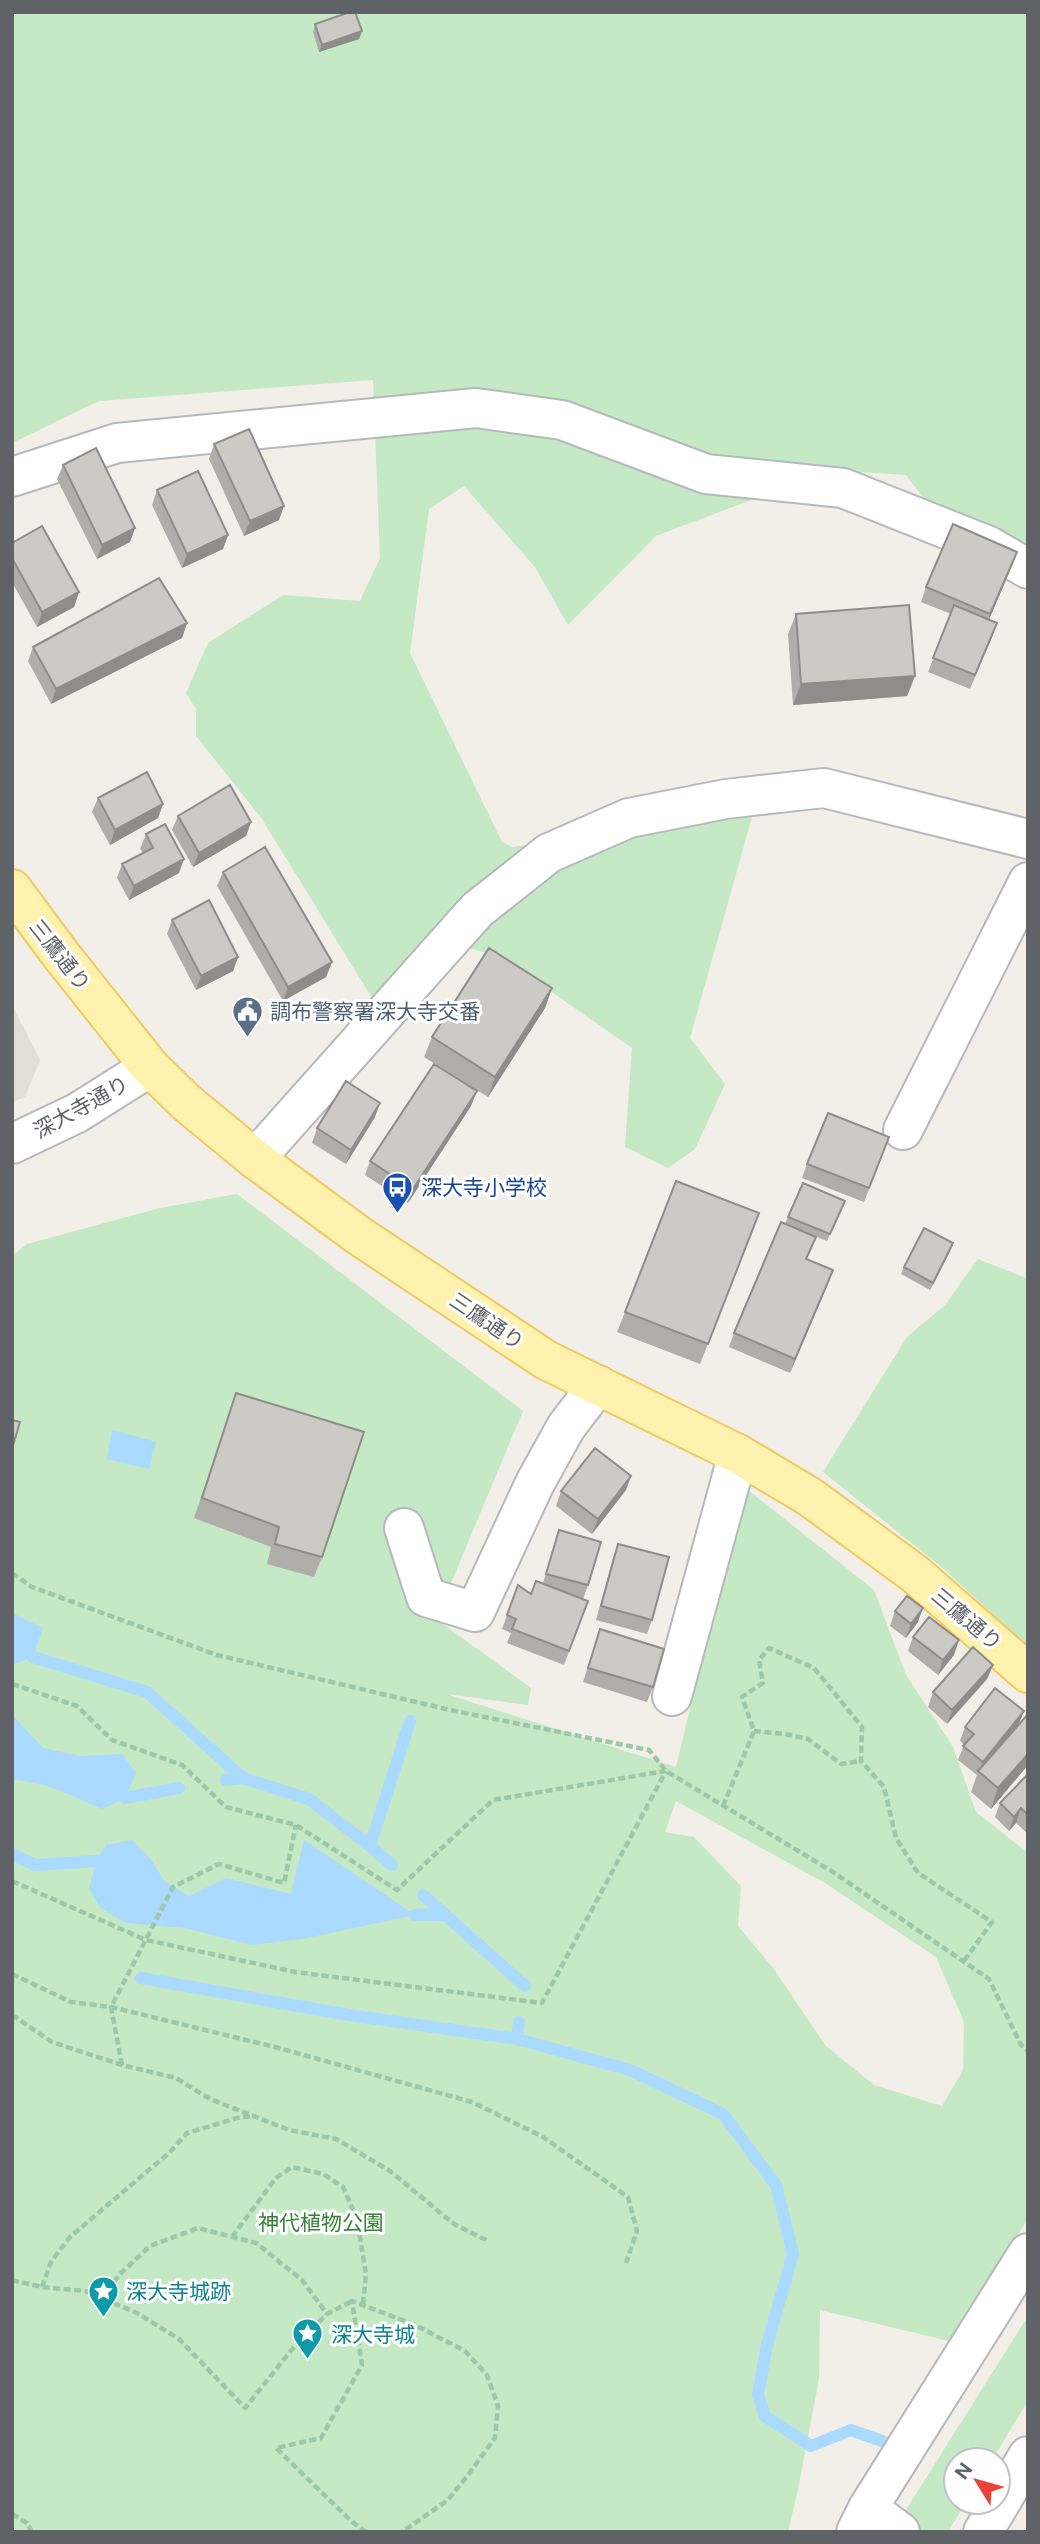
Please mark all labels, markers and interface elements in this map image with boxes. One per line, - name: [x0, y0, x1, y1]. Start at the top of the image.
- street label: 三鷹通り: [24, 914, 96, 996]
- public building icon: 調布警察署深大寺交番: [230, 994, 264, 1038]
- place label: 調布警察署深大寺交番: [270, 999, 480, 1024]
- street label: 深大寺通り: [29, 1071, 133, 1143]
- bus stop icon: 深大寺小学校: [381, 1170, 415, 1214]
- place label: 深大寺小学校: [421, 1175, 547, 1200]
- street label: 三鷹通り: [445, 1287, 529, 1355]
- street label: 三鷹通り: [927, 1582, 1007, 1656]
- park label: 神代植物公園: [258, 2210, 384, 2235]
- place icon: 深大寺城跡: [86, 2274, 120, 2318]
- place label: 深大寺城跡: [126, 2279, 231, 2304]
- place icon: 深大寺城: [291, 2317, 325, 2361]
- place label: 深大寺城: [331, 2322, 415, 2347]
- north arrow: [942, 2446, 1012, 2516]
- text: N: [950, 2458, 977, 2483]

